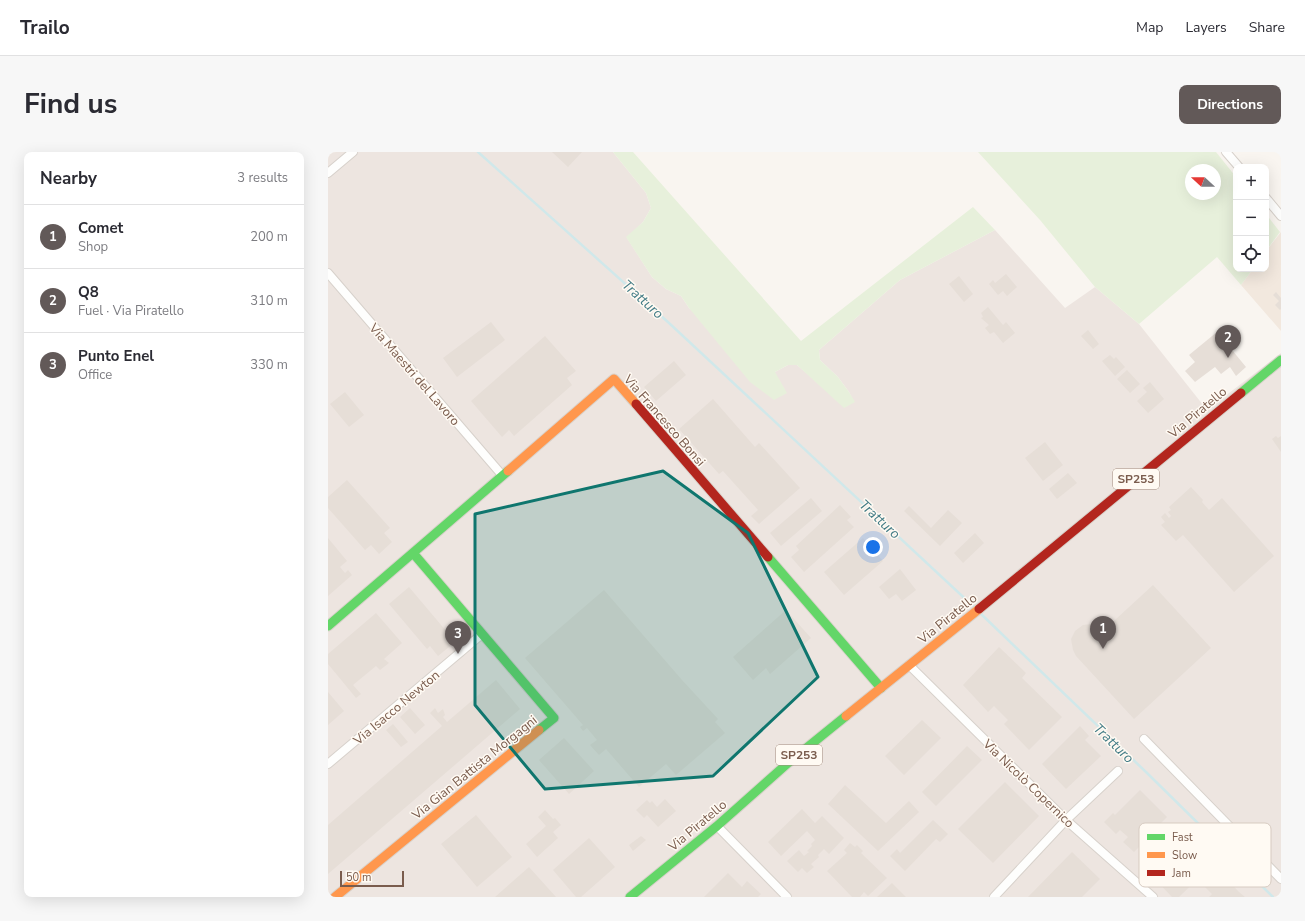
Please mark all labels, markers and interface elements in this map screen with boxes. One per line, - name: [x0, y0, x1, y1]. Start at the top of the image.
- text: Trailo: [20, 15, 70, 41]
- text: Map: [1136, 18, 1163, 37]
- text: Layers: [1185, 18, 1227, 37]
- text: Share: [1249, 18, 1285, 37]
- text: Find us: [24, 85, 118, 123]
- button: Directions: [1179, 85, 1281, 124]
- north arrow: [1185, 164, 1221, 200]
- map controls: [1233, 164, 1269, 272]
- button: +: [1233, 164, 1269, 200]
- text: Nearby: [40, 167, 97, 190]
- text: 3 results: [237, 169, 288, 187]
- button: −: [1233, 200, 1269, 236]
- text: Comet: [78, 218, 123, 238]
- text: 1: [49, 228, 57, 246]
- text: 200 m: [250, 228, 288, 246]
- button: locate: [1233, 236, 1269, 272]
- text: Shop: [78, 238, 108, 256]
- water label: Tratturo: [618, 276, 668, 323]
- text: Q8: [78, 282, 99, 302]
- text: 2: [49, 292, 57, 310]
- text: 310 m: [250, 292, 288, 310]
- text: Fuel · Via Piratello: [78, 302, 184, 320]
- street label: Via Maestri del Lavoro: [364, 319, 464, 430]
- pin: 2: [1215, 325, 1241, 358]
- text: Punto Enel: [78, 346, 154, 366]
- text: 3: [49, 356, 57, 374]
- text: 330 m: [250, 356, 288, 374]
- text: Office: [78, 366, 112, 384]
- street label: Via Francesco Bonsi: [619, 370, 709, 470]
- street label: Via Piratello: [1164, 383, 1231, 443]
- road number: SP253: [1113, 469, 1159, 489]
- water label: Tratturo: [855, 495, 905, 543]
- your location: [863, 537, 883, 557]
- street label: Via Piratello: [914, 589, 981, 649]
- pin: 1: [1090, 616, 1116, 649]
- pin: 3: [445, 621, 471, 654]
- street label: Via Isacco Newton: [349, 666, 444, 750]
- street label: Via Gian Battista Morgagni: [407, 712, 541, 825]
- water label: Tratturo: [1089, 719, 1138, 768]
- street label: Via Nicolò Copernico: [978, 735, 1078, 832]
- road number: SP253: [776, 745, 822, 765]
- street label: Via Piratello: [664, 796, 731, 856]
- legend: [1139, 823, 1271, 887]
- text: Fast: [1172, 830, 1193, 845]
- text: Slow: [1172, 848, 1197, 863]
- text: Jam: [1171, 866, 1191, 881]
- scale bar: [340, 869, 404, 888]
- text: 50 m: [346, 870, 371, 885]

